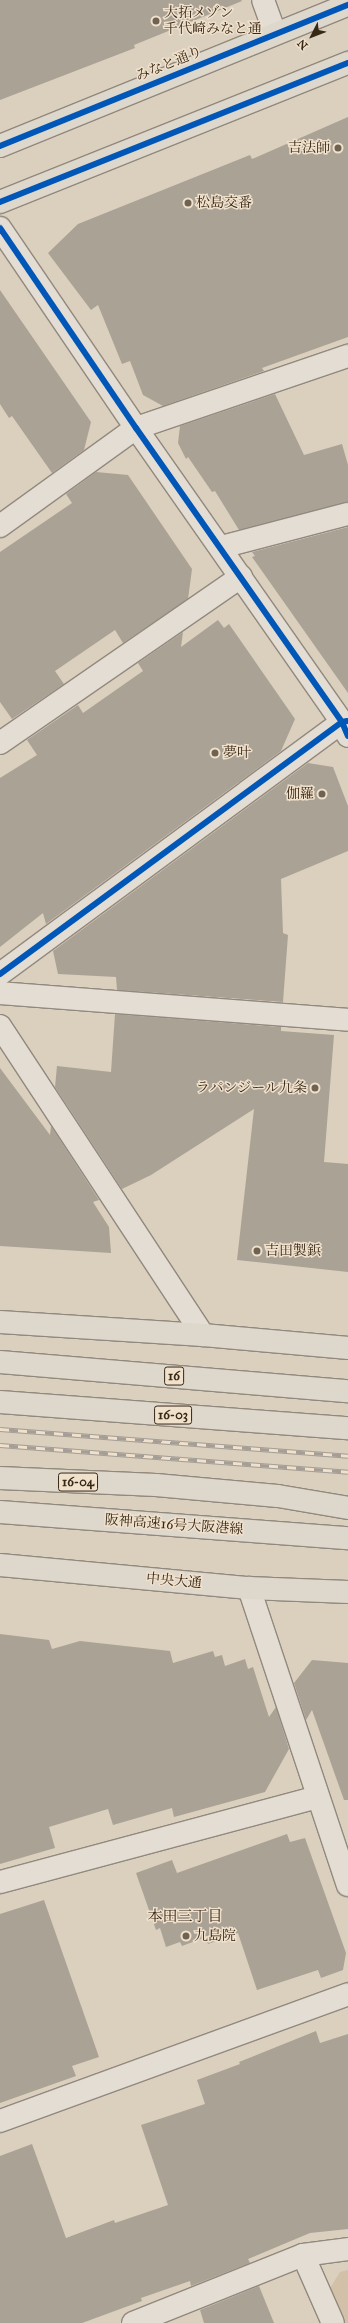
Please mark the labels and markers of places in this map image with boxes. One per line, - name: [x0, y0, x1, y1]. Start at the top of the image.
- place label: 大拓メゾン 千代崎みなと通: [164, 5, 262, 38]
- marker: 大拓メゾン 千代崎みなと通: [151, 16, 161, 26]
- place label: 吉法師: [288, 140, 330, 156]
- marker: 吉法師: [333, 143, 343, 153]
- place label: 松島交番: [196, 195, 252, 211]
- marker: 松島交番: [183, 198, 193, 208]
- place label: 夢叶: [223, 745, 251, 761]
- marker: 夢叶: [210, 748, 220, 758]
- place label: 伽羅: [286, 786, 314, 802]
- marker: 伽羅: [317, 789, 327, 799]
- place label: ラパンジール九条: [195, 1080, 307, 1096]
- marker: ラパンジール九条: [310, 1083, 320, 1093]
- place label: 吉田製鋲: [265, 1243, 321, 1259]
- marker: 吉田製鋲: [252, 1246, 262, 1256]
- place label: 九島院: [194, 1928, 236, 1944]
- marker: 九島院: [181, 1931, 191, 1941]

